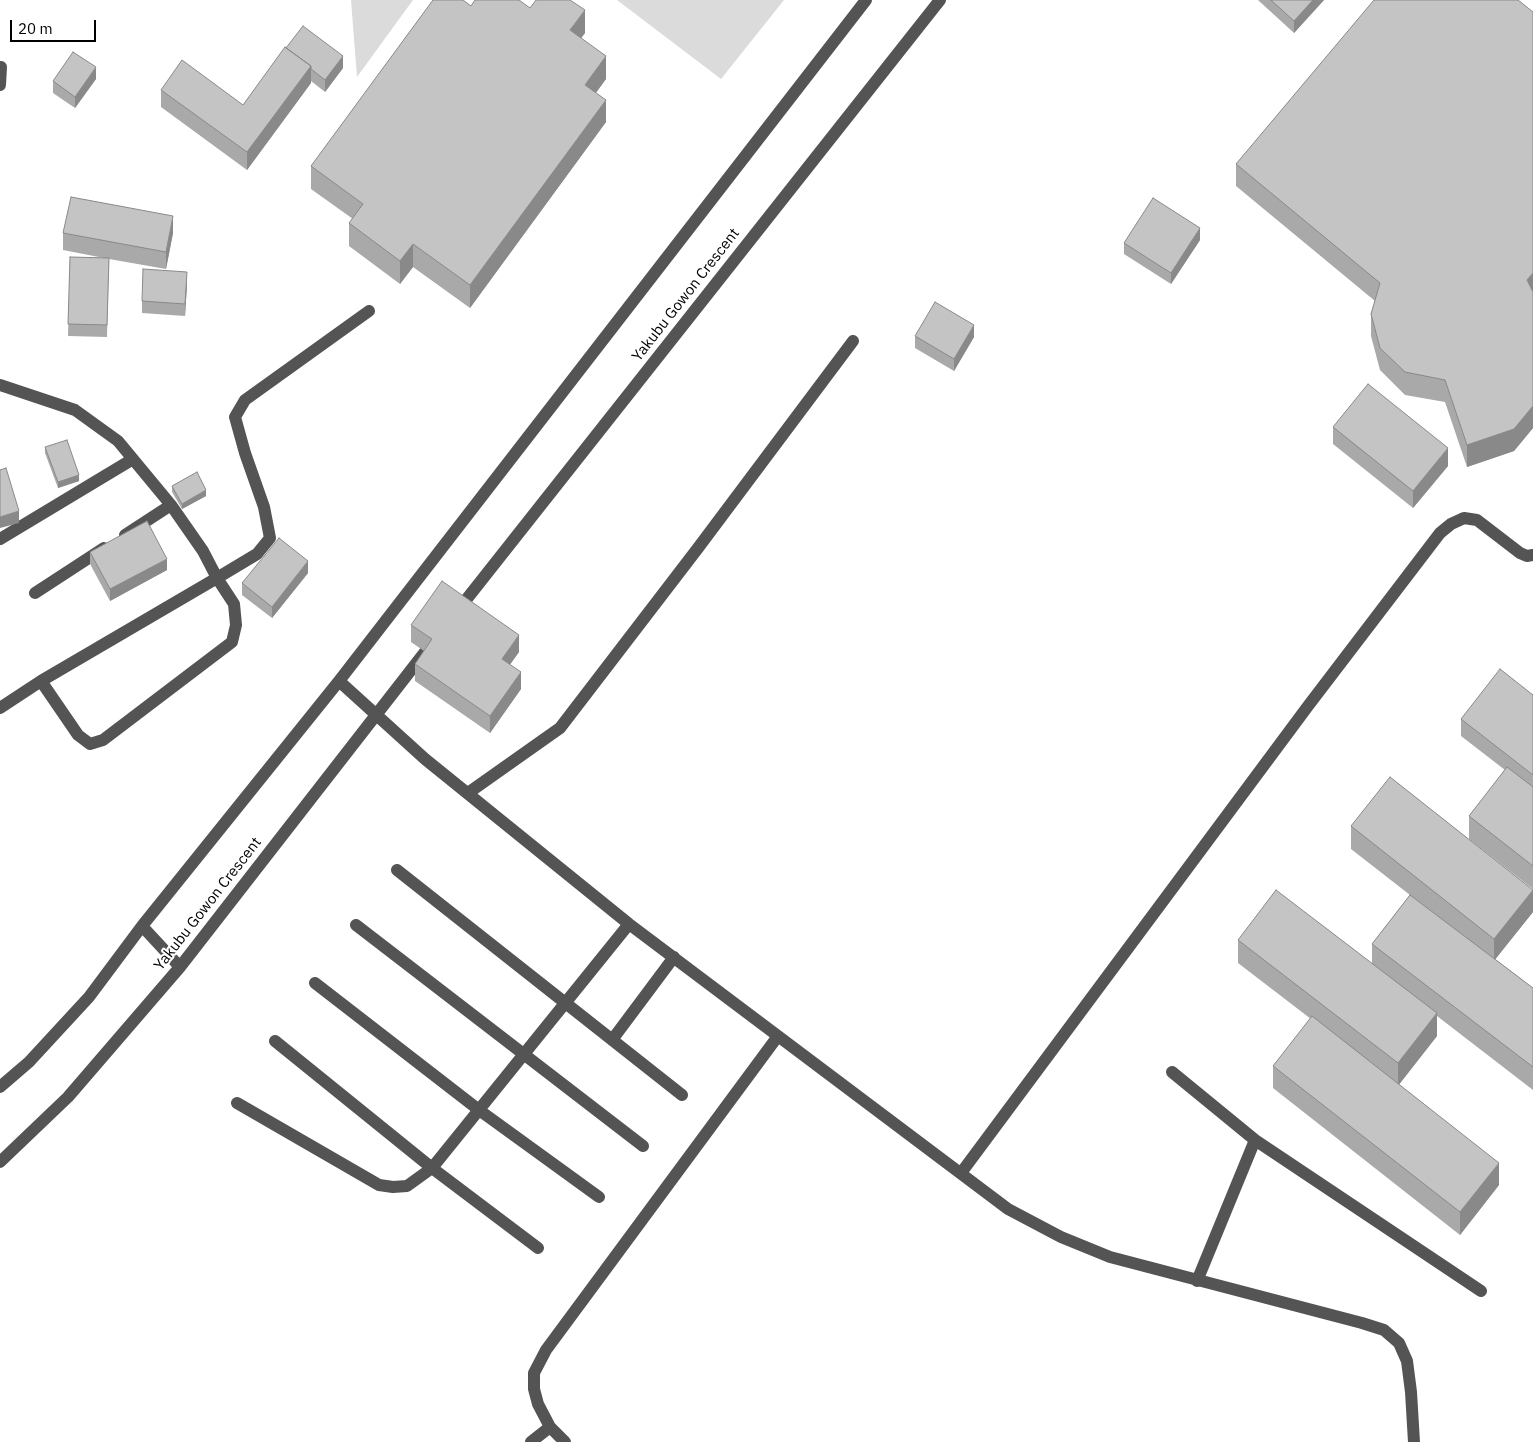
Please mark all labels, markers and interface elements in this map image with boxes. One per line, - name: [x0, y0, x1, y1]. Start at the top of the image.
- scale bar: [12, 10, 99, 42]
- text: 20 m: [18, 19, 53, 38]
- street label: Yakubu Gowon Crescent: [629, 225, 743, 365]
- street label: Yakubu Gowon Crescent: [151, 834, 265, 974]

